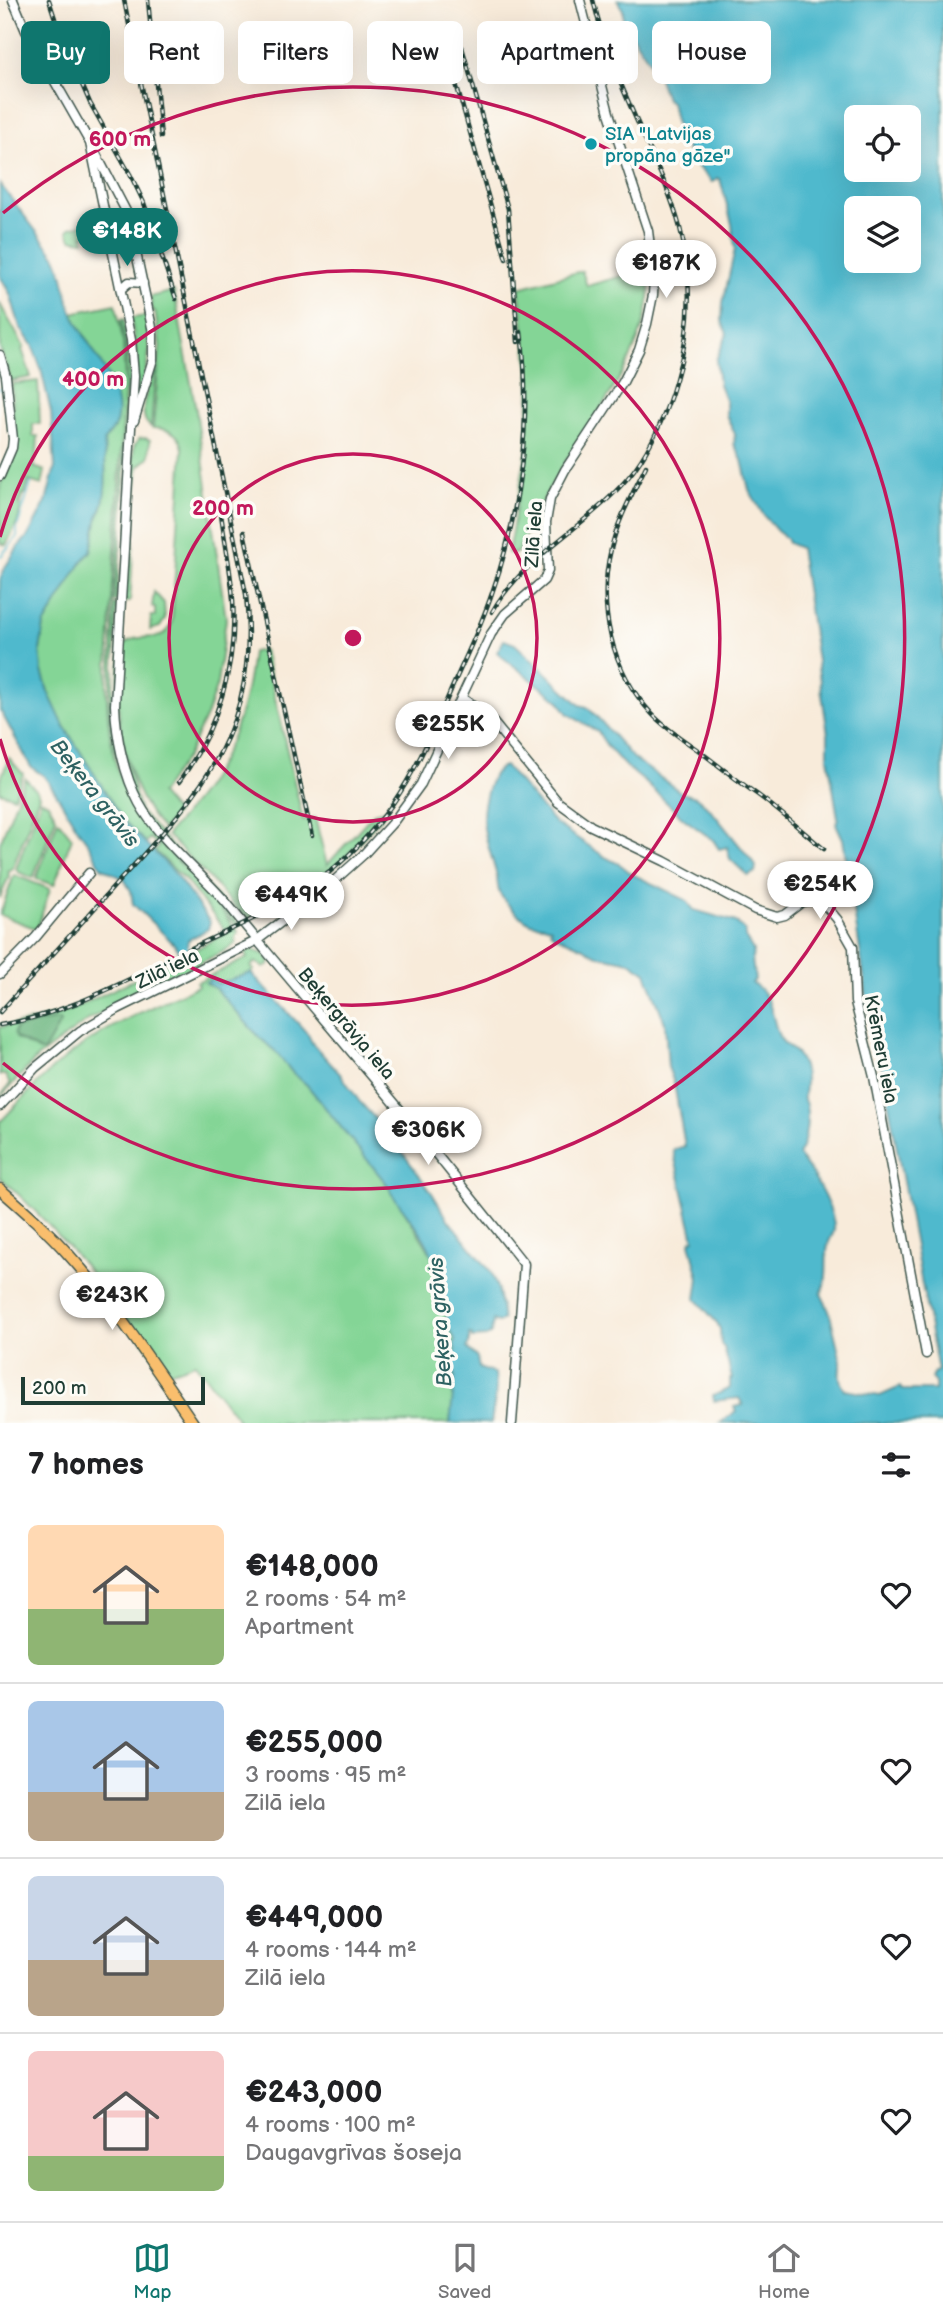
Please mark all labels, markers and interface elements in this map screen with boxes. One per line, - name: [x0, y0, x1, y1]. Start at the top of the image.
- chip: Buy: [21, 21, 110, 84]
- chip: Rent: [124, 21, 224, 84]
- chip: Filters: [238, 21, 353, 84]
- chip: New: [367, 21, 463, 84]
- chip: Apartment: [477, 21, 638, 84]
- chip: House: [652, 21, 771, 84]
- map controls: [844, 105, 921, 273]
- button: locate: [844, 105, 921, 182]
- place label: SIA "Latvijas propāna gāze": [605, 123, 731, 168]
- text: 600 m: [89, 127, 151, 152]
- marker: SIA "Latvijas propāna gāze": [583, 136, 599, 152]
- button: layers: [844, 196, 921, 273]
- pin: €148K: [78, 208, 176, 268]
- text: €148K: [92, 217, 162, 245]
- pin: €187K: [617, 240, 715, 300]
- text: €187K: [631, 249, 701, 277]
- text: 400 m: [62, 367, 124, 392]
- text: 200 m: [192, 496, 254, 521]
- street label: Zilā iela: [521, 500, 548, 569]
- centre of rings: [341, 626, 365, 650]
- pin: €255K: [399, 702, 497, 761]
- text: €255K: [411, 710, 485, 738]
- water label: Beķera grāvis: [45, 734, 145, 853]
- pin: €254K: [771, 862, 869, 921]
- text: €254K: [783, 870, 857, 898]
- pin: €449K: [242, 872, 340, 932]
- text: €449K: [254, 881, 328, 909]
- street label: Zilā iela: [132, 944, 203, 995]
- street label: Beķergrāvja iela: [292, 963, 399, 1085]
- street label: Krēmeru iela: [859, 993, 902, 1106]
- pin: €306K: [379, 1108, 477, 1167]
- text: €306K: [391, 1116, 465, 1144]
- water label: Beķera grāvis: [423, 1256, 457, 1388]
- pin: €243K: [63, 1272, 161, 1332]
- text: €243K: [76, 1281, 148, 1309]
- scale bar: [21, 1374, 205, 1406]
- text: 200 m: [32, 1377, 86, 1400]
- icon: filters: [877, 1446, 915, 1484]
- text: 7 homes: [28, 1447, 144, 1483]
- text: €148,000: [245, 1549, 379, 1585]
- icon: home: [84, 1553, 168, 1637]
- icon: heart: [877, 1576, 915, 1614]
- text: 2 rooms · 54 m²: [245, 1585, 407, 1613]
- text: Apartment: [245, 1613, 354, 1641]
- text: €255,000: [245, 1725, 383, 1761]
- icon: home: [84, 1729, 168, 1813]
- icon: heart: [877, 1752, 915, 1790]
- text: 3 rooms · 95 m²: [245, 1761, 406, 1789]
- text: Zilā iela: [245, 1789, 326, 1817]
- text: €449,000: [245, 1900, 383, 1936]
- icon: home: [84, 1904, 168, 1988]
- icon: heart: [877, 1927, 915, 1965]
- text: 4 rooms · 144 m²: [245, 1936, 417, 1964]
- text: Zilā iela: [245, 1964, 326, 1992]
- text: €243,000: [245, 2075, 382, 2111]
- icon: home: [84, 2079, 168, 2163]
- icon: heart: [877, 2102, 915, 2140]
- text: 4 rooms · 100 m²: [245, 2111, 416, 2139]
- text: Daugavgrīvas šoseja: [245, 2139, 462, 2167]
- tab: Map: [133, 2239, 171, 2304]
- tab: Saved: [438, 2239, 491, 2304]
- tab: Home: [758, 2239, 810, 2304]

